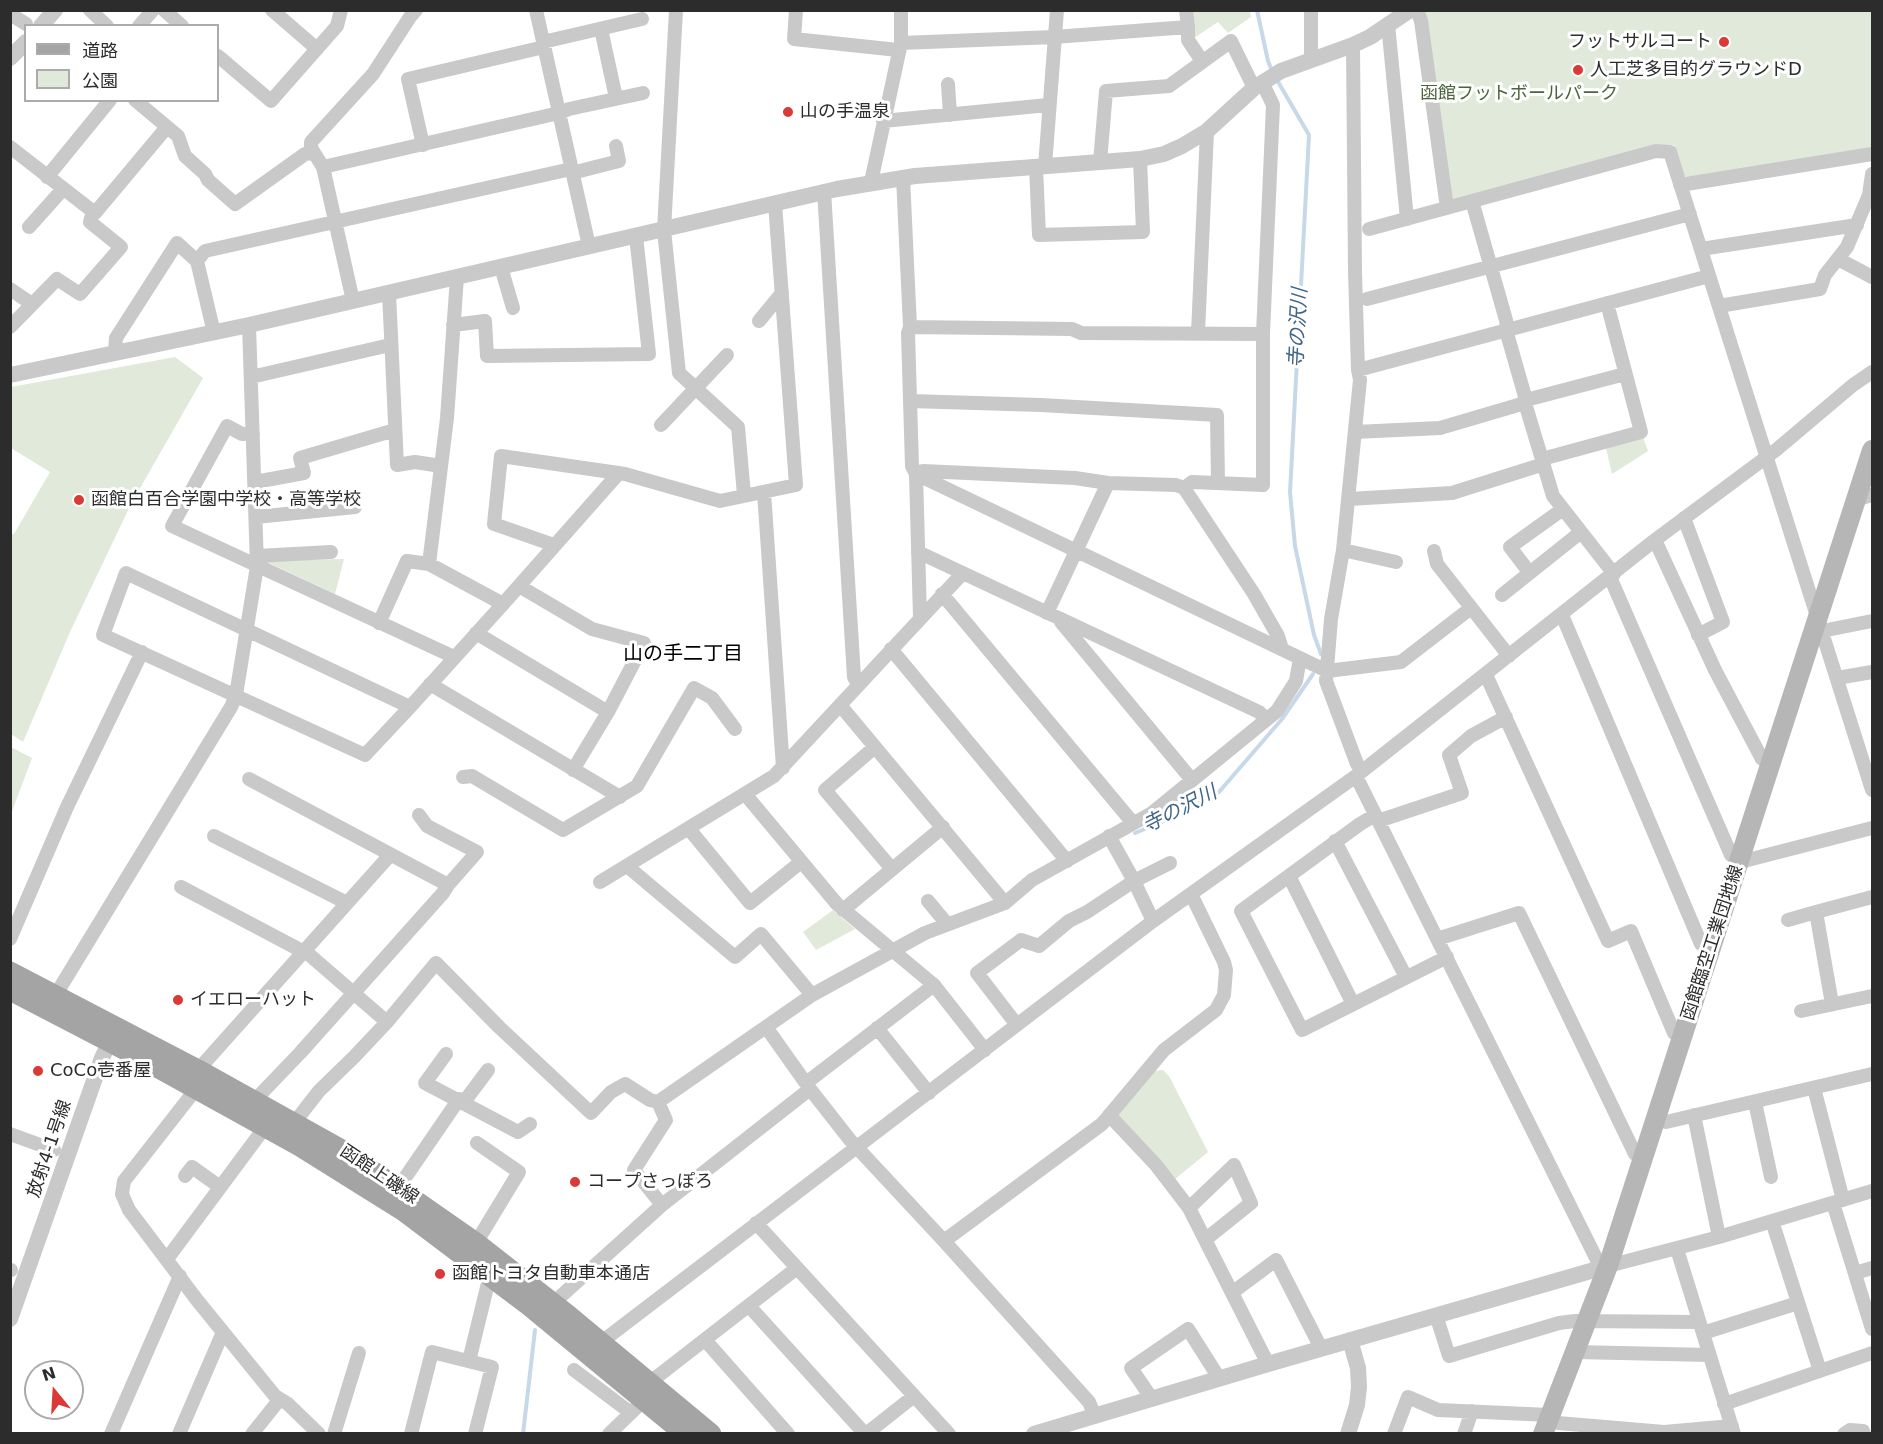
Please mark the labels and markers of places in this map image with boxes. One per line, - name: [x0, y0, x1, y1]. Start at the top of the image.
- place label: フットサルコート: [1568, 31, 1712, 53]
- marker: フットサルコート: [1717, 35, 1731, 49]
- place label: 人工芝多目的グラウンドD: [1590, 59, 1802, 81]
- marker: 人工芝多目的グラウンドD: [1571, 63, 1585, 77]
- place label: 山の手温泉: [800, 101, 890, 123]
- marker: 山の手温泉: [781, 105, 795, 119]
- place label: 函館白百合学園中学校・高等学校: [91, 489, 361, 511]
- marker: 函館白百合学園中学校・高等学校: [72, 493, 86, 507]
- place label: イエローハット: [190, 989, 316, 1011]
- marker: イエローハット: [171, 993, 185, 1007]
- place label: CoCo壱番屋: [50, 1060, 151, 1082]
- marker: CoCo壱番屋: [31, 1064, 45, 1078]
- place label: コープさっぽろ: [587, 1171, 713, 1193]
- marker: コープさっぽろ: [568, 1175, 582, 1189]
- place label: 函館トヨタ自動車本通店: [452, 1263, 650, 1285]
- marker: 函館トヨタ自動車本通店: [433, 1267, 447, 1281]

